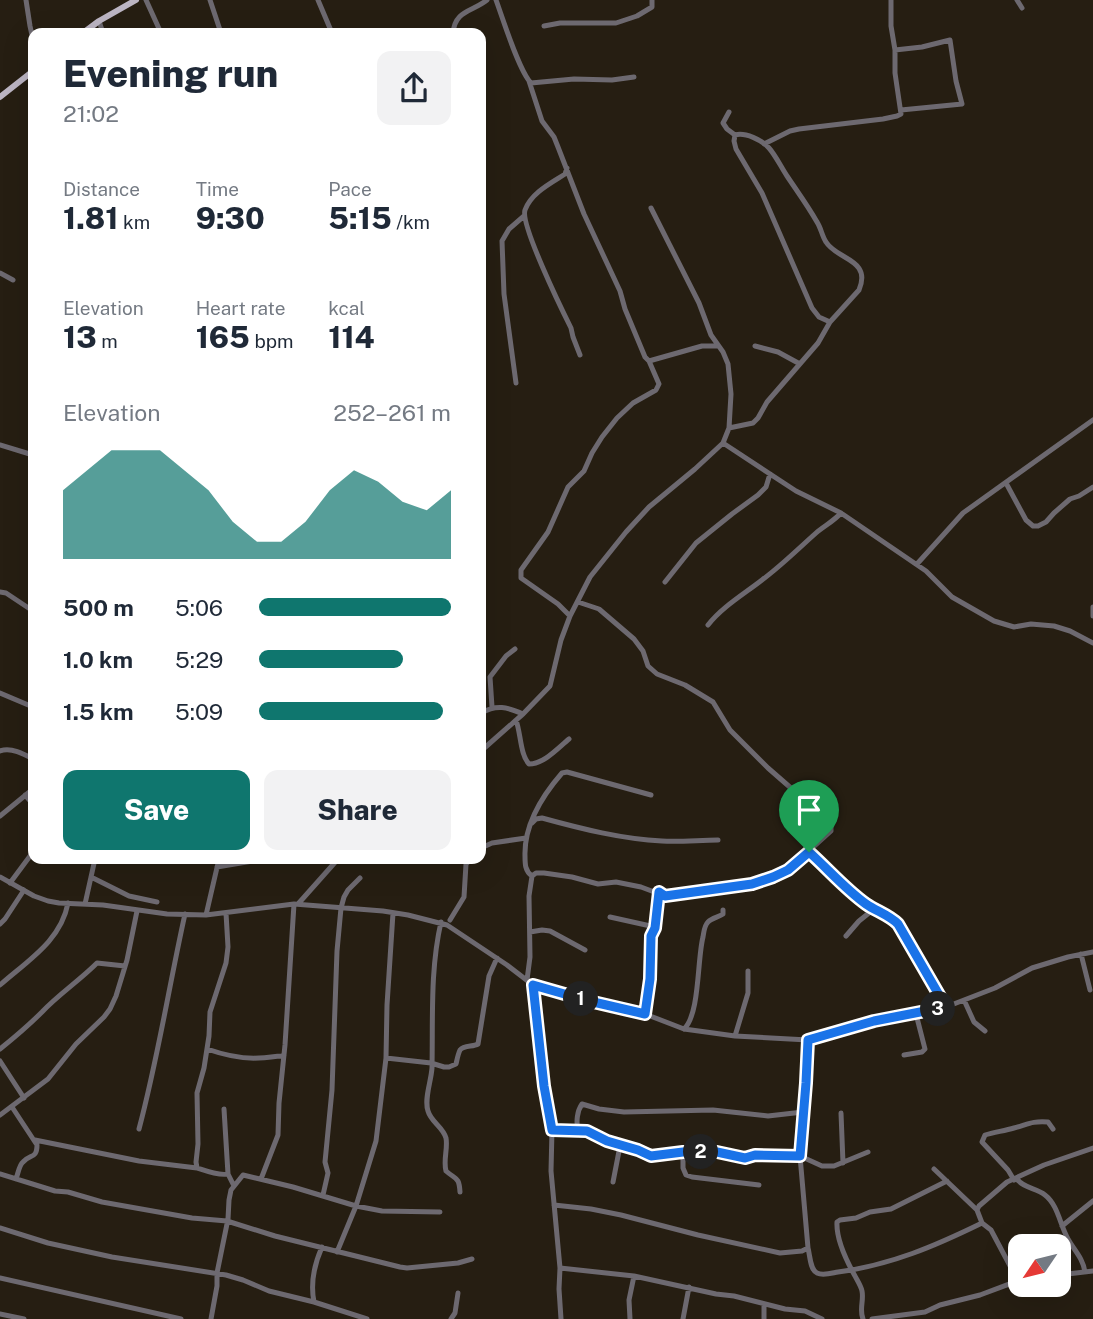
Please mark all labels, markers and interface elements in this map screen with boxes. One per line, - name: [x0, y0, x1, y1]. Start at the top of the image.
- text: Evening run: [63, 51, 278, 96]
- button: share: [377, 51, 451, 125]
- text: 21:02: [63, 100, 119, 127]
- text: Distance: [63, 178, 140, 200]
- text: Time: [196, 178, 239, 200]
- text: Pace: [328, 178, 372, 200]
- text: 1.81: [63, 200, 118, 236]
- text: 9:30: [196, 200, 265, 236]
- text: 5:15: [328, 200, 392, 236]
- text: km: [118, 211, 150, 233]
- text: /km: [392, 211, 430, 233]
- text: Elevation: [63, 297, 144, 319]
- text: Heart rate: [196, 297, 285, 319]
- text: kcal: [328, 297, 365, 319]
- text: 13: [63, 319, 97, 355]
- text: 165: [196, 319, 250, 355]
- text: 114: [328, 319, 375, 355]
- text: m: [97, 330, 118, 352]
- text: bpm: [250, 330, 294, 352]
- text: Elevation: [63, 399, 161, 426]
- text: 252–261 m: [333, 399, 451, 426]
- text: 500 m: [63, 594, 134, 621]
- text: 5:06: [175, 594, 223, 621]
- text: 1.0 km: [63, 646, 133, 673]
- text: 5:29: [175, 646, 223, 673]
- text: 1.5 km: [63, 698, 134, 725]
- text: 5:09: [175, 698, 223, 725]
- button: Save: [63, 770, 250, 850]
- button: Share: [264, 770, 451, 850]
- pin: [779, 780, 839, 852]
- icon: arrive: [790, 791, 828, 829]
- pin: 1: [564, 982, 598, 1016]
- text: 1: [576, 987, 585, 1009]
- pin: 3: [920, 992, 956, 1026]
- text: 3: [931, 997, 944, 1019]
- pin: 2: [684, 1134, 718, 1170]
- text: 2: [694, 1140, 707, 1162]
- north arrow: [1008, 1234, 1071, 1297]
- map controls: [1008, 1234, 1071, 1297]

